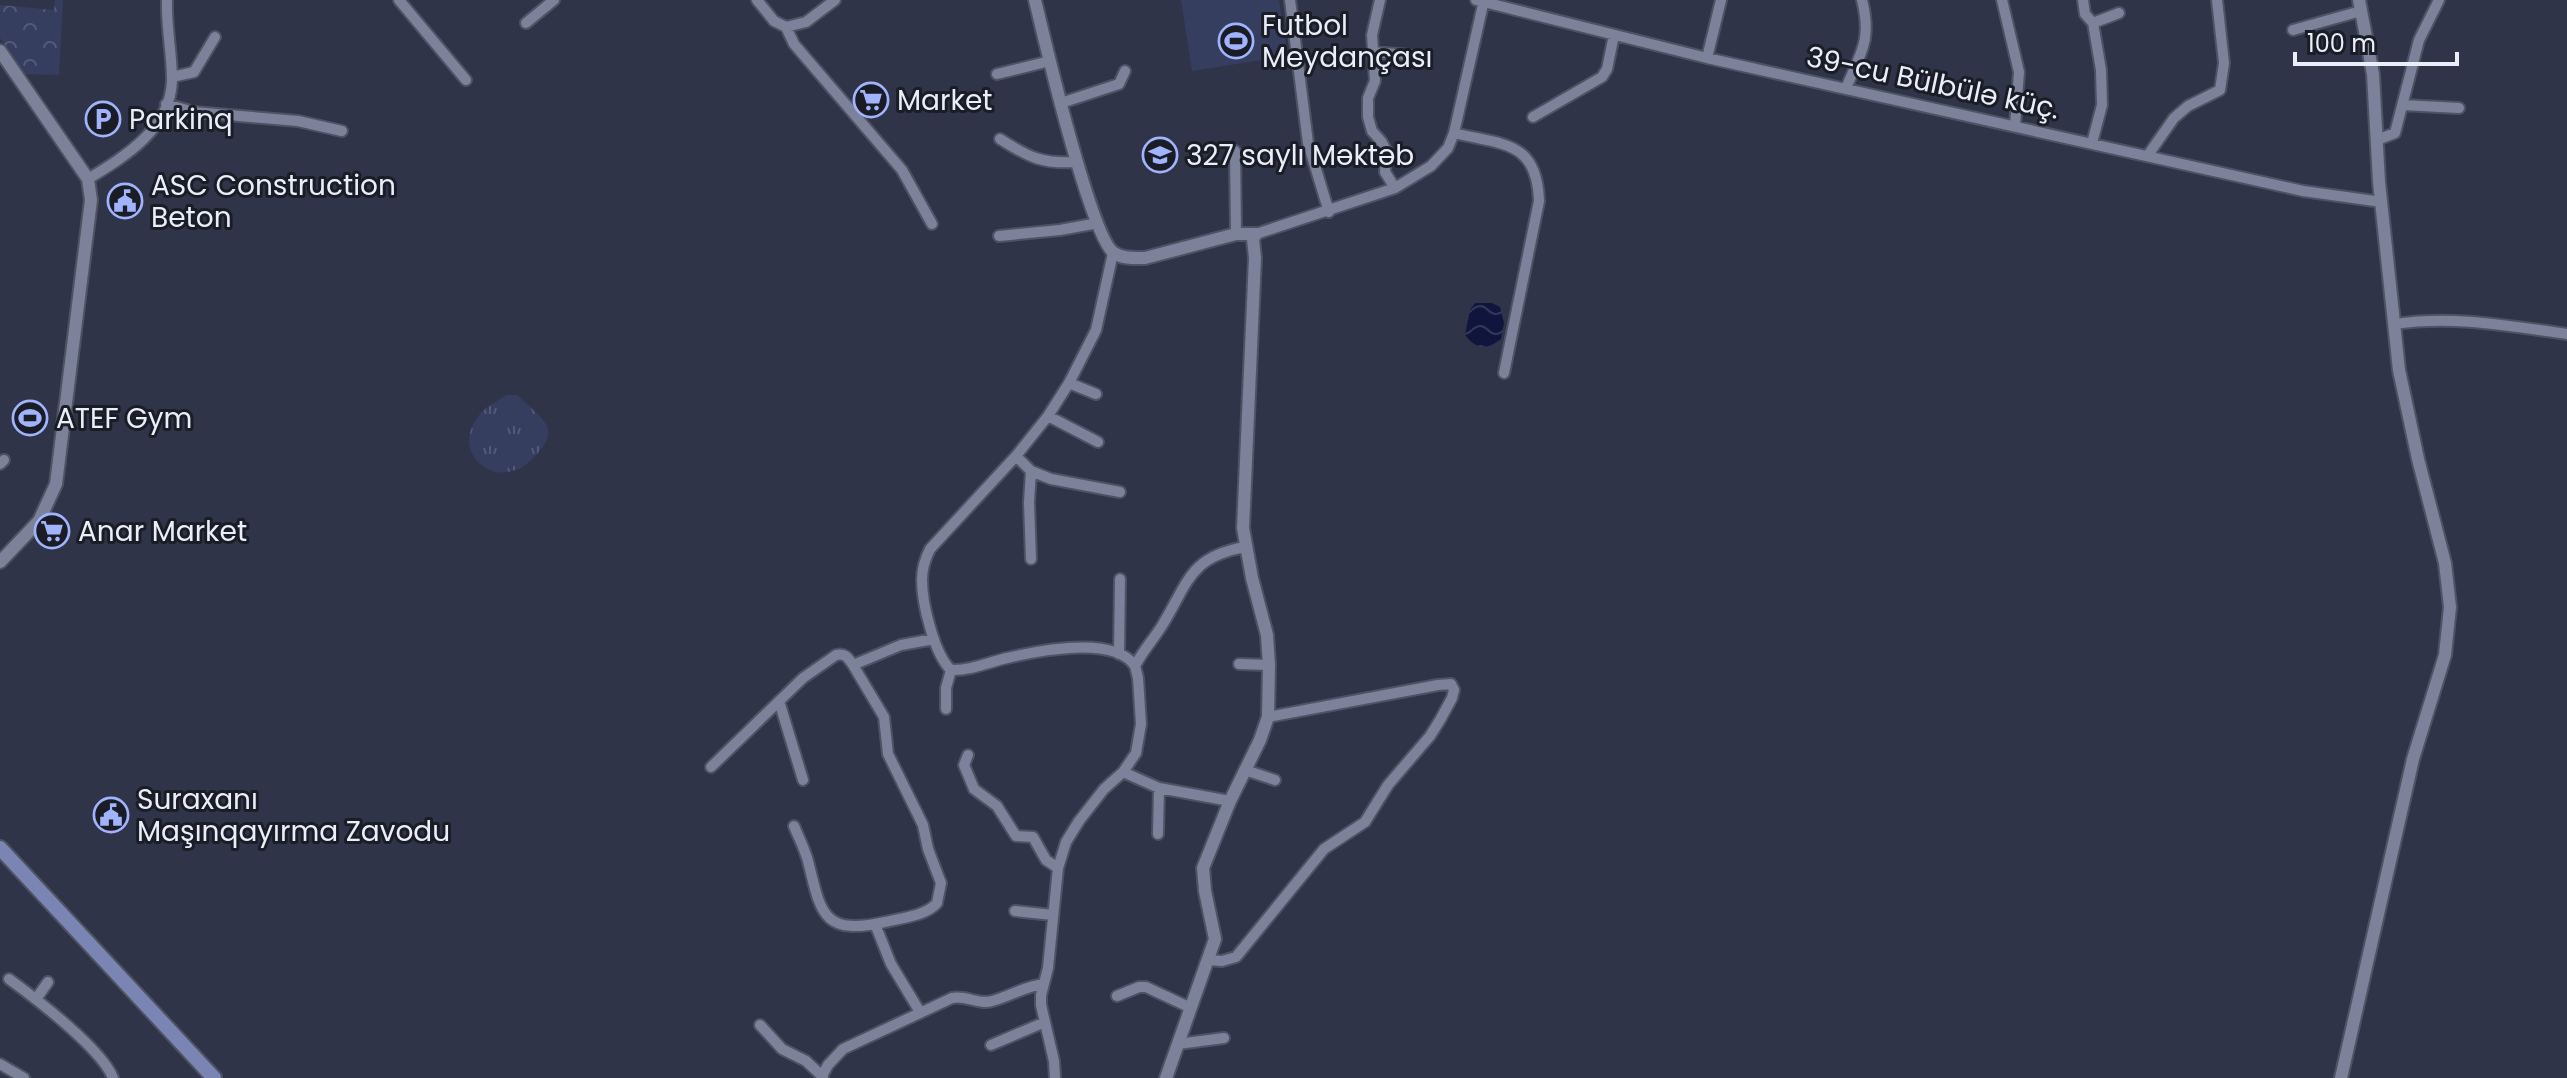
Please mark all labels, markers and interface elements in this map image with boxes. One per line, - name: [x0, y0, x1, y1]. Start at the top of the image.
- place label: Futbol Meydançası: [1262, 6, 1432, 77]
- scale bar: [2295, 16, 2457, 66]
- sports icon: Futbol Meydançası: [1217, 22, 1255, 60]
- text: 100 m: [2307, 27, 2376, 60]
- street label: 39-cu Bülbülə küç.: [1803, 37, 2063, 129]
- supermarket icon: Market: [852, 81, 890, 119]
- place label: Market: [897, 81, 992, 120]
- parking icon: Parkinq: [84, 100, 122, 138]
- place label: Parkinq: [129, 100, 233, 139]
- school or university icon: 327 saylı Məktəb: [1141, 136, 1179, 174]
- place label: 327 saylı Məktəb: [1186, 136, 1414, 175]
- place label: ASC Construction Beton: [151, 166, 396, 237]
- public building icon: ASC Construction Beton: [106, 182, 144, 220]
- sports icon: ATEF Gym: [11, 399, 49, 437]
- place label: ATEF Gym: [56, 399, 192, 438]
- supermarket icon: Anar Market: [33, 512, 71, 550]
- place label: Anar Market: [78, 512, 247, 551]
- place label: Suraxanı Maşınqayırma Zavodu: [137, 780, 450, 851]
- public building icon: Suraxanı Maşınqayırma Zavodu: [92, 796, 130, 834]

